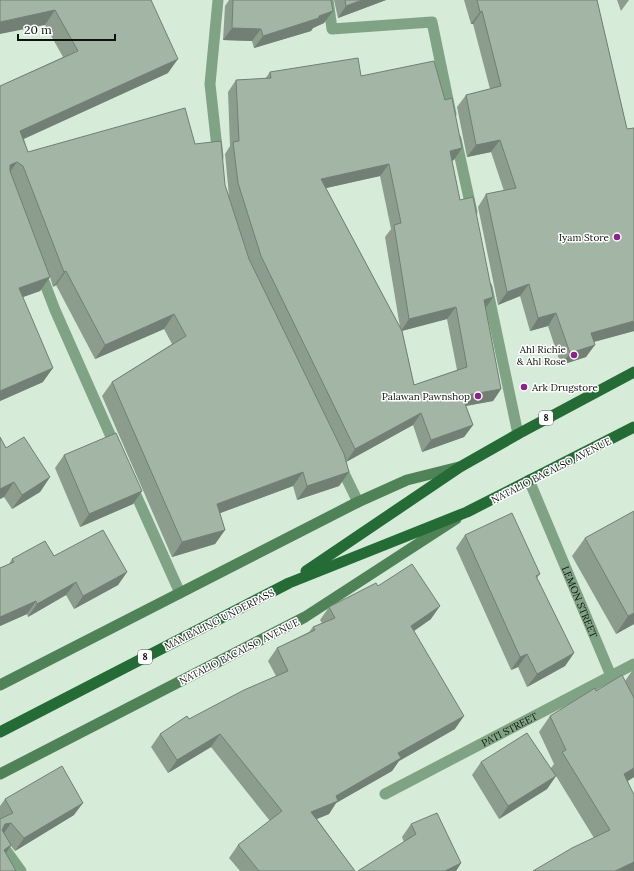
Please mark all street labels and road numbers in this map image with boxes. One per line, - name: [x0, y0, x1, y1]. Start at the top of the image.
- road number: 8: [539, 411, 553, 425]
- street label: NATALIO BACALSO AVENUE: [489, 434, 613, 506]
- street label: LEMON STREET: [559, 564, 601, 640]
- street label: MAMBALING UNDERPASS: [162, 586, 277, 653]
- street label: NATALIO BACALSO AVENUE: [177, 615, 301, 687]
- road number: 8: [138, 650, 152, 664]
- street label: PATI STREET: [479, 709, 540, 750]

